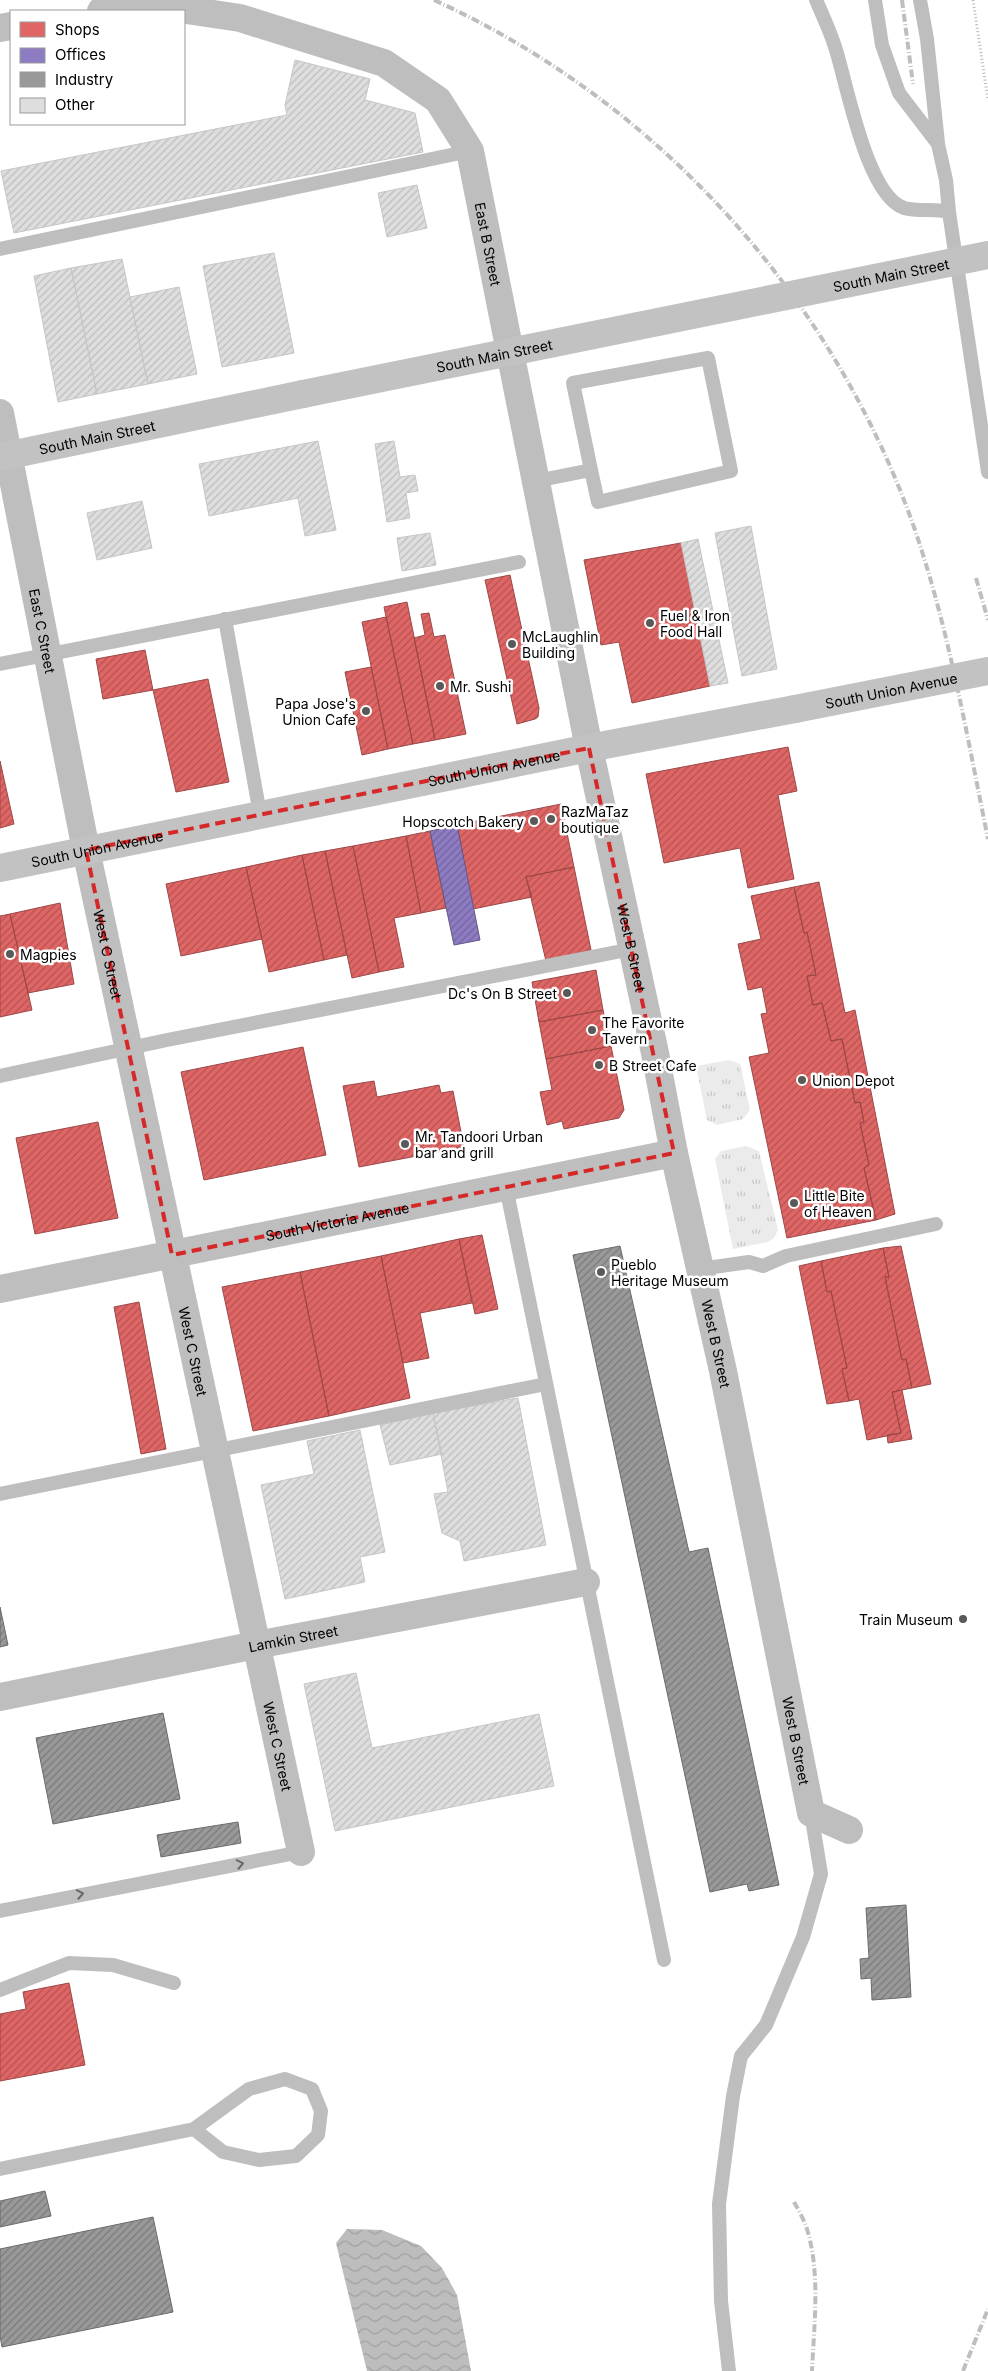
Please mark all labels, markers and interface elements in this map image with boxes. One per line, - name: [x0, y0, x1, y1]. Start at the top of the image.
- legend: [10, 10, 185, 125]
- text: Shops: [55, 20, 100, 39]
- text: Offices: [55, 45, 106, 64]
- text: Industry: [55, 70, 114, 89]
- text: Other: [55, 95, 95, 114]
- street label: East B Street: [472, 201, 505, 288]
- street label: South Main Street: [831, 255, 951, 295]
- street label: South Main Street: [435, 335, 554, 375]
- street label: South Main Street: [37, 416, 157, 457]
- street label: East C Street: [26, 587, 60, 675]
- place label: Fuel & Iron Food Hall: [660, 607, 730, 640]
- marker: Fuel & Iron Food Hall: [644, 617, 656, 629]
- place label: McLaughlin Building: [522, 628, 599, 661]
- marker: McLaughlin Building: [506, 638, 518, 650]
- street label: South Union Avenue: [824, 669, 959, 711]
- place label: Mr. Sushi: [450, 678, 511, 695]
- marker: Mr. Sushi: [434, 680, 446, 692]
- place label: Papa Jose's Union Cafe: [275, 695, 356, 728]
- marker: Papa Jose's Union Cafe: [360, 705, 372, 717]
- street label: South Union Avenue: [426, 746, 561, 789]
- place label: RazMaTaz boutique: [561, 803, 629, 836]
- place label: Hopscotch Bakery: [402, 813, 524, 830]
- marker: RazMaTaz boutique: [545, 813, 557, 825]
- marker: Hopscotch Bakery: [528, 815, 540, 827]
- street label: South Union Avenue: [29, 826, 165, 870]
- street label: West B Street: [614, 902, 650, 994]
- street label: West C Street: [91, 908, 126, 1001]
- place label: Magpies: [20, 946, 77, 963]
- marker: Magpies: [4, 948, 16, 960]
- place label: Dc's On B Street: [448, 985, 557, 1002]
- marker: Dc's On B Street: [561, 987, 573, 999]
- place label: The Favorite Tavern: [602, 1014, 684, 1047]
- marker: The Favorite Tavern: [586, 1024, 598, 1036]
- place label: B Street Cafe: [609, 1057, 697, 1074]
- marker: B Street Cafe: [593, 1059, 605, 1071]
- place label: Union Depot: [812, 1072, 895, 1089]
- marker: Union Depot: [796, 1074, 808, 1086]
- place label: Mr. Tandoori Urban bar and grill: [415, 1128, 543, 1161]
- marker: Mr. Tandoori Urban bar and grill: [399, 1138, 411, 1150]
- place label: Little Bite of Heaven: [804, 1187, 872, 1220]
- marker: Little Bite of Heaven: [788, 1197, 800, 1209]
- street label: South Victoria Avenue: [264, 1198, 411, 1244]
- place label: Pueblo Heritage Museum: [611, 1256, 729, 1289]
- marker: Pueblo Heritage Museum: [595, 1266, 607, 1278]
- street label: West B Street: [699, 1298, 735, 1390]
- street label: West C Street: [176, 1305, 211, 1398]
- place label: Train Museum: [859, 1611, 953, 1628]
- marker: Train Museum: [957, 1613, 969, 1625]
- street label: Lamkin Street: [247, 1621, 340, 1655]
- street label: West B Street: [779, 1695, 814, 1787]
- street label: West C Street: [260, 1700, 296, 1793]
- one-way arrow: [235, 1859, 244, 1870]
- one-way arrow: [76, 1890, 85, 1900]

